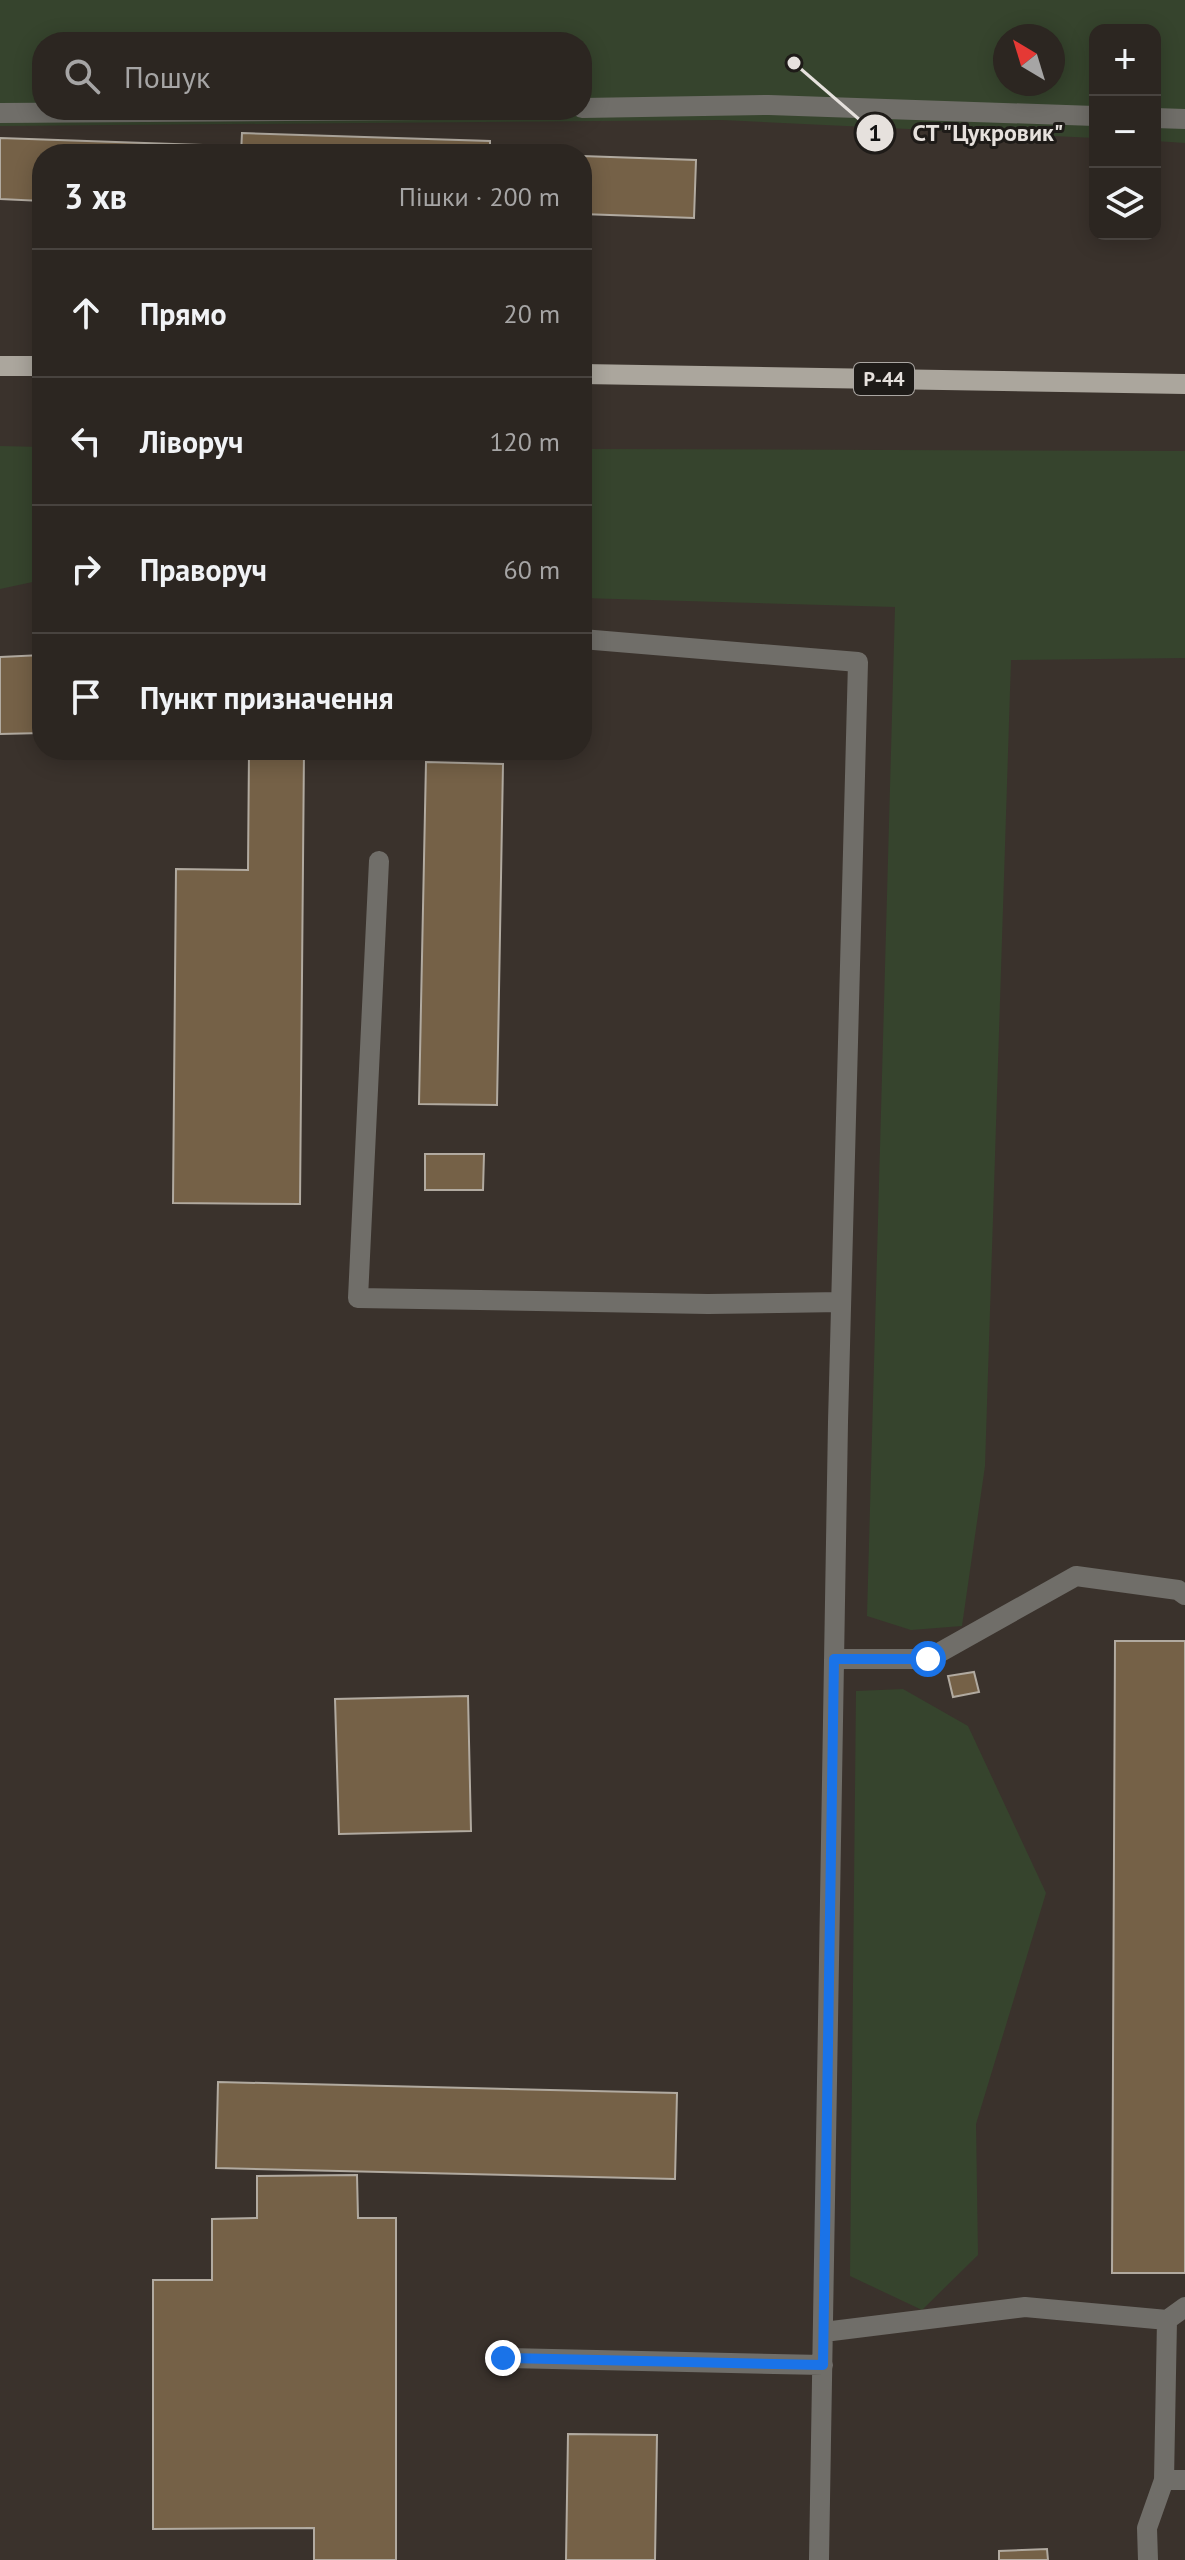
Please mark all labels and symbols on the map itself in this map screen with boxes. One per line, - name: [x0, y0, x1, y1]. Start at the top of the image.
- north arrow: [993, 24, 1065, 96]
- callout: СТ "Цукровик": [855, 109, 1081, 157]
- text: 1: [868, 117, 882, 148]
- text: СТ "Цукровик": [913, 117, 1063, 148]
- road number: Р-44: [854, 363, 914, 395]
- route start: [910, 1641, 946, 1677]
- route end: [485, 2340, 521, 2376]

